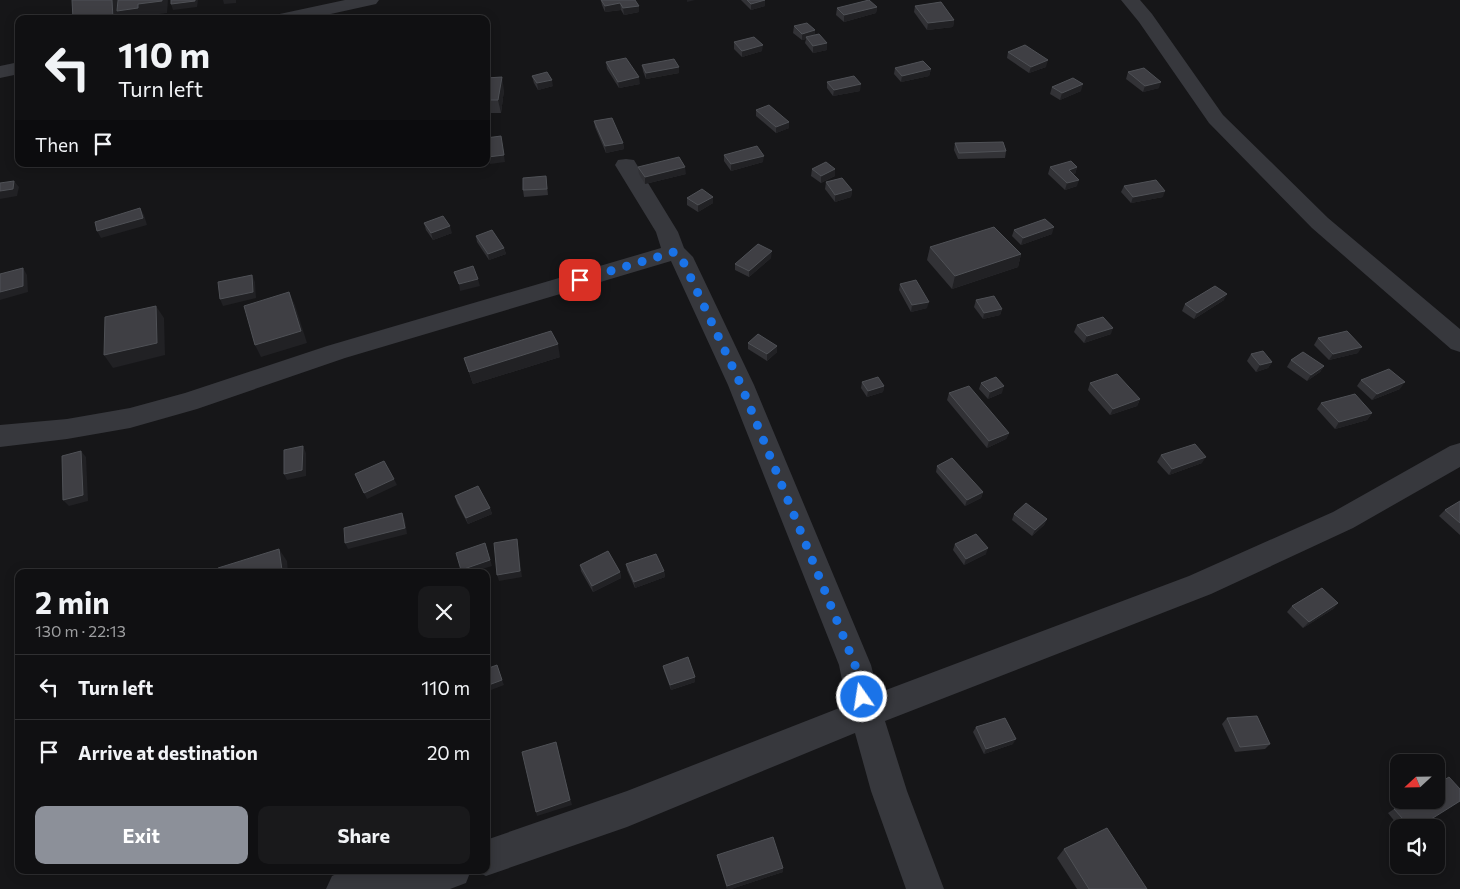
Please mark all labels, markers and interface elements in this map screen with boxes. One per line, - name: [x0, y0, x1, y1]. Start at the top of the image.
- text: 110 m: [118, 32, 210, 75]
- icon: left: [35, 35, 100, 100]
- text: Turn left: [118, 75, 203, 102]
- icon: arrive: [89, 130, 117, 158]
- text: Then: [35, 133, 79, 156]
- pin: [559, 259, 601, 301]
- icon: arrive: [566, 266, 594, 294]
- text: 2 min: [35, 583, 110, 620]
- button: close: [418, 586, 470, 638]
- text: 130 m · 22:13: [35, 621, 126, 640]
- position arrow: [835, 670, 887, 722]
- icon: left: [35, 673, 63, 701]
- text: Turn left: [78, 676, 153, 699]
- text: 110 m: [421, 676, 470, 699]
- icon: arrive: [35, 738, 63, 766]
- text: Arrive at destination: [78, 741, 258, 764]
- text: 20 m: [427, 741, 470, 764]
- north arrow: [1390, 754, 1445, 809]
- map controls: [1390, 754, 1445, 874]
- button: Exit: [35, 806, 248, 864]
- button: Share: [258, 806, 470, 864]
- button: sound: [1390, 819, 1445, 874]

